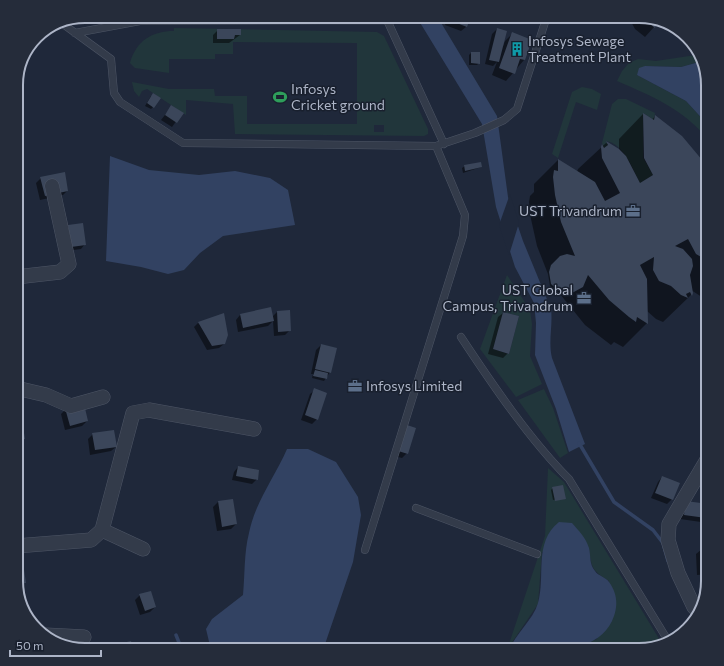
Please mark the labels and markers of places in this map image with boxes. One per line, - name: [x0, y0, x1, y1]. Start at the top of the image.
- place label: Infosys Sewage Treatment Plant: [528, 32, 631, 65]
- building icon: Infosys Sewage Treatment Plant: [509, 41, 525, 57]
- place label: Infosys Cricket ground: [291, 80, 385, 113]
- sports icon: Infosys Cricket ground: [272, 89, 288, 105]
- place label: UST Trivandrum: [519, 202, 622, 219]
- office icon: UST Trivandrum: [625, 203, 641, 219]
- place label: UST Global Campus, Trivandrum: [443, 281, 573, 314]
- office icon: UST Global Campus, Trivandrum: [576, 290, 592, 306]
- place label: Infosys Limited: [366, 377, 462, 394]
- office icon: Infosys Limited: [347, 378, 363, 394]

